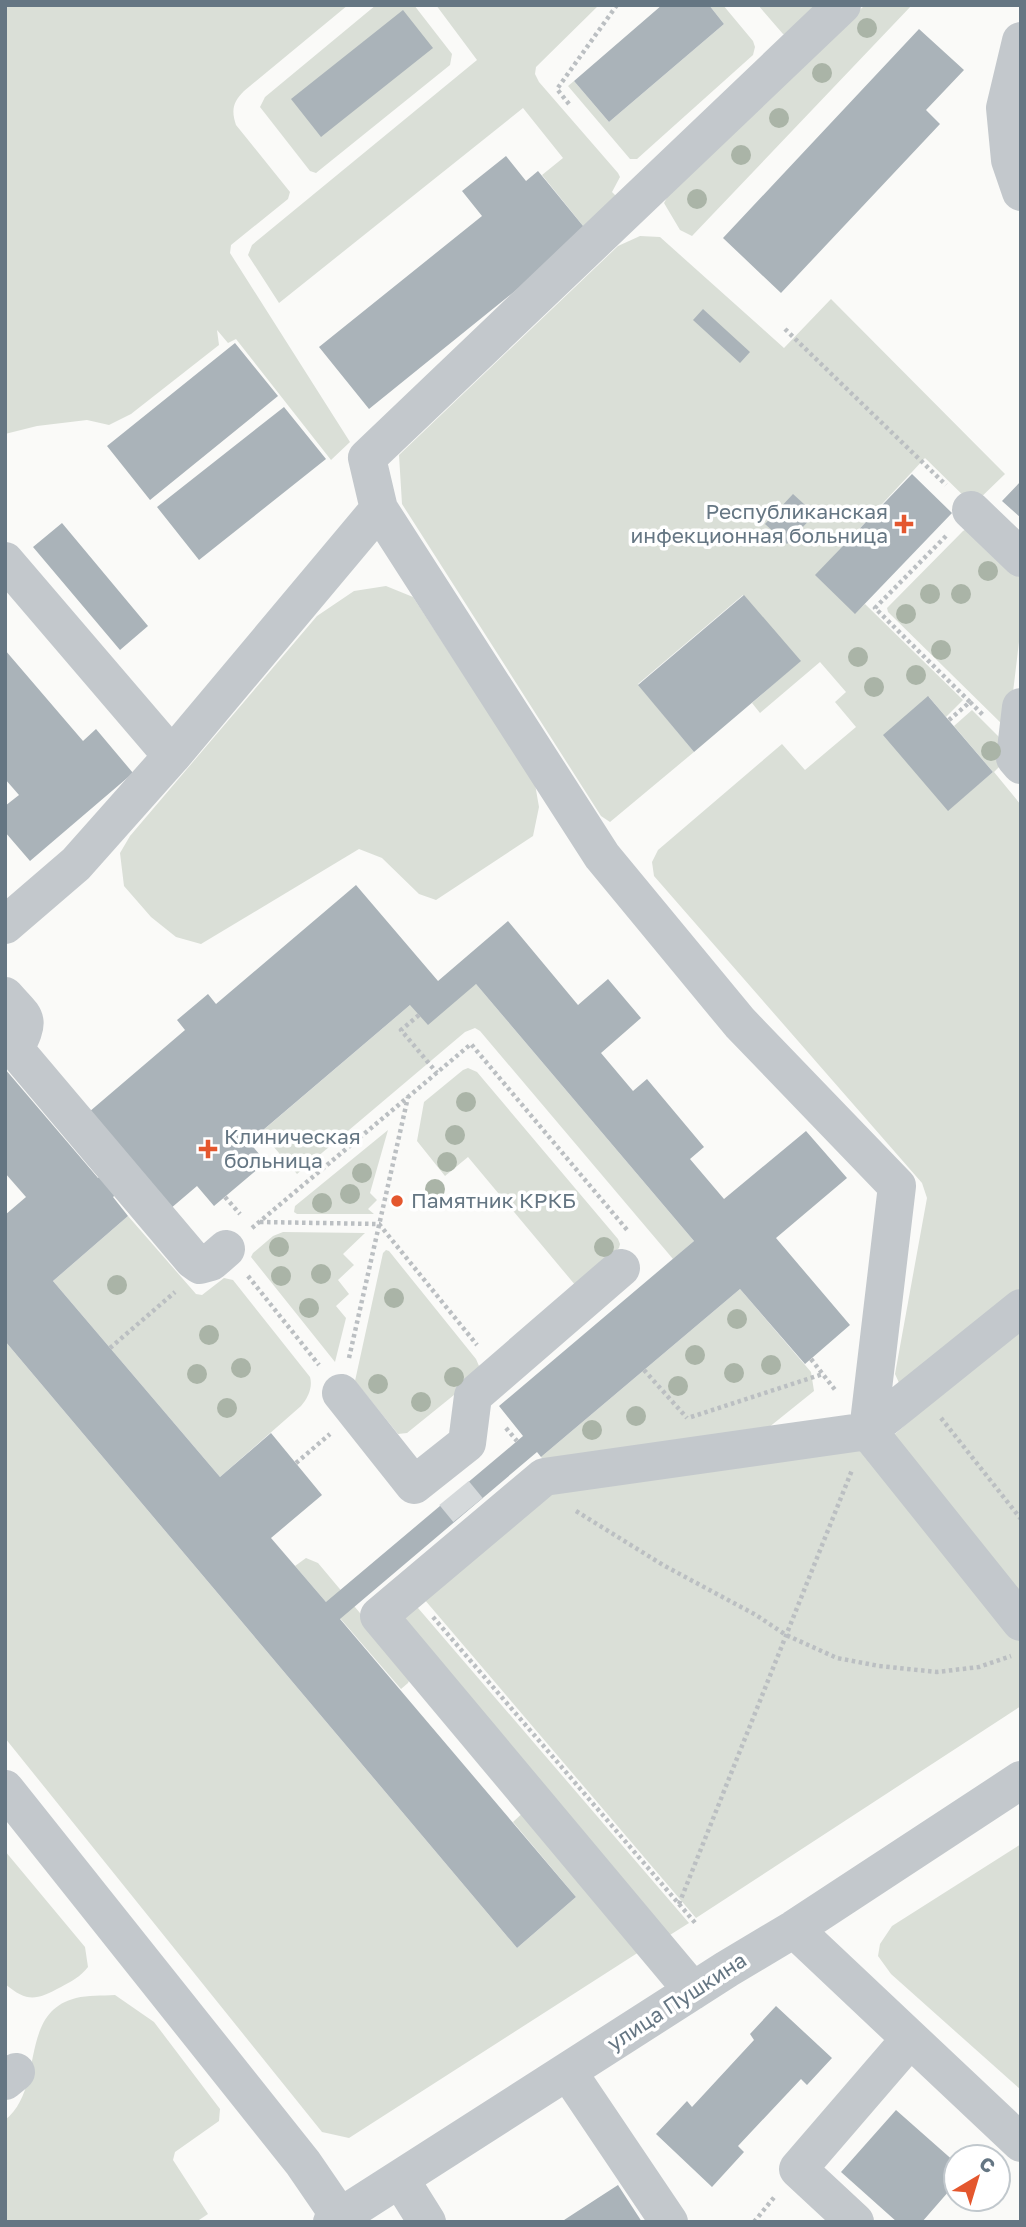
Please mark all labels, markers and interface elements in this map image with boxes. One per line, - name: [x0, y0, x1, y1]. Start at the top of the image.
- place label: Республиканская инфекционная больница: [631, 498, 888, 548]
- marker: Республиканская инфекционная больница: [894, 514, 914, 534]
- place label: Клиническая больница: [224, 1123, 361, 1173]
- marker: Клиническая больница: [198, 1139, 218, 1159]
- place label: Памятник КРКБ: [411, 1187, 576, 1213]
- marker: Памятник КРКБ: [389, 1193, 405, 1209]
- street label: улица Пушкина: [602, 1946, 751, 2056]
- north arrow: [942, 2143, 1012, 2213]
- text: С: [975, 2151, 1000, 2177]

